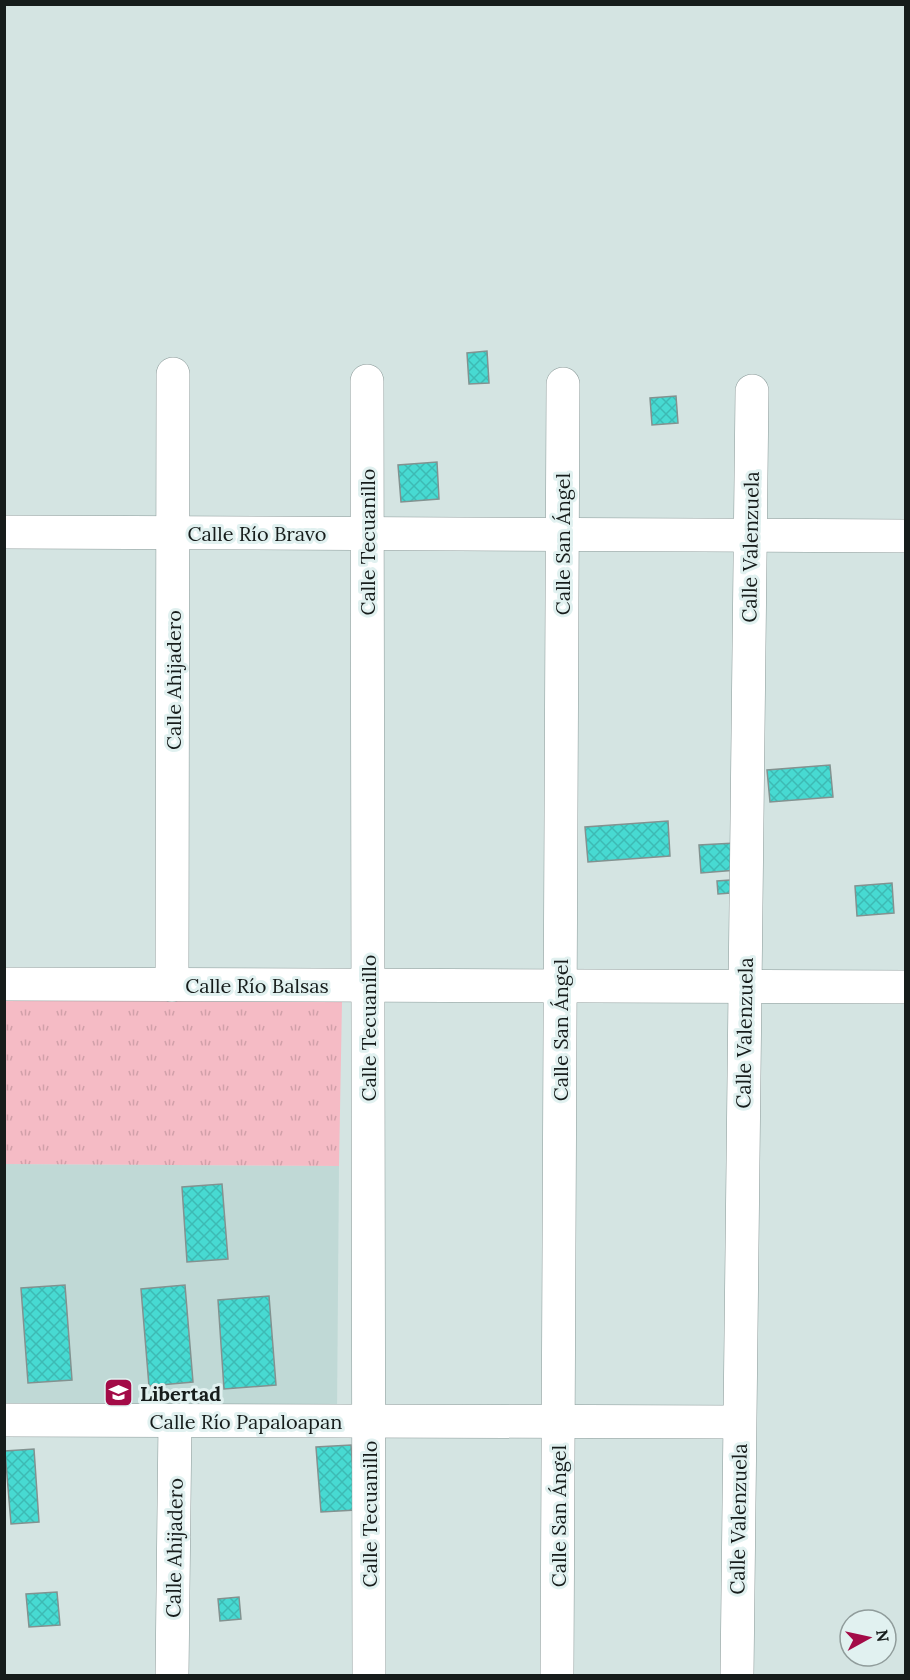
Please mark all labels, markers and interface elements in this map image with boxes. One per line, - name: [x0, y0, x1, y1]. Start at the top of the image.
- street label: Calle Tecuanillo: [355, 468, 380, 616]
- street label: Calle Valenzuela: [736, 471, 764, 623]
- street label: Calle San Ángel: [550, 473, 575, 615]
- street label: Calle Río Bravo: [188, 521, 327, 546]
- street label: Calle Ahijadero: [161, 610, 186, 750]
- street label: Calle Tecuanillo: [356, 954, 381, 1102]
- street label: Calle Valenzuela: [730, 957, 758, 1109]
- street label: Calle San Ángel: [548, 959, 573, 1101]
- street label: Calle Río Balsas: [185, 973, 329, 998]
- school or university icon: Libertad: [103, 1377, 135, 1409]
- place label: Libertad: [140, 1381, 221, 1406]
- street label: Calle Río Papaloapan: [150, 1409, 342, 1434]
- street label: Calle Tecuanillo: [357, 1440, 382, 1588]
- street label: Calle Valenzuela: [724, 1443, 752, 1595]
- street label: Calle San Ángel: [546, 1445, 571, 1587]
- street label: Calle Ahijadero: [160, 1478, 188, 1618]
- north arrow: [838, 1608, 898, 1668]
- text: N: [872, 1628, 894, 1643]

